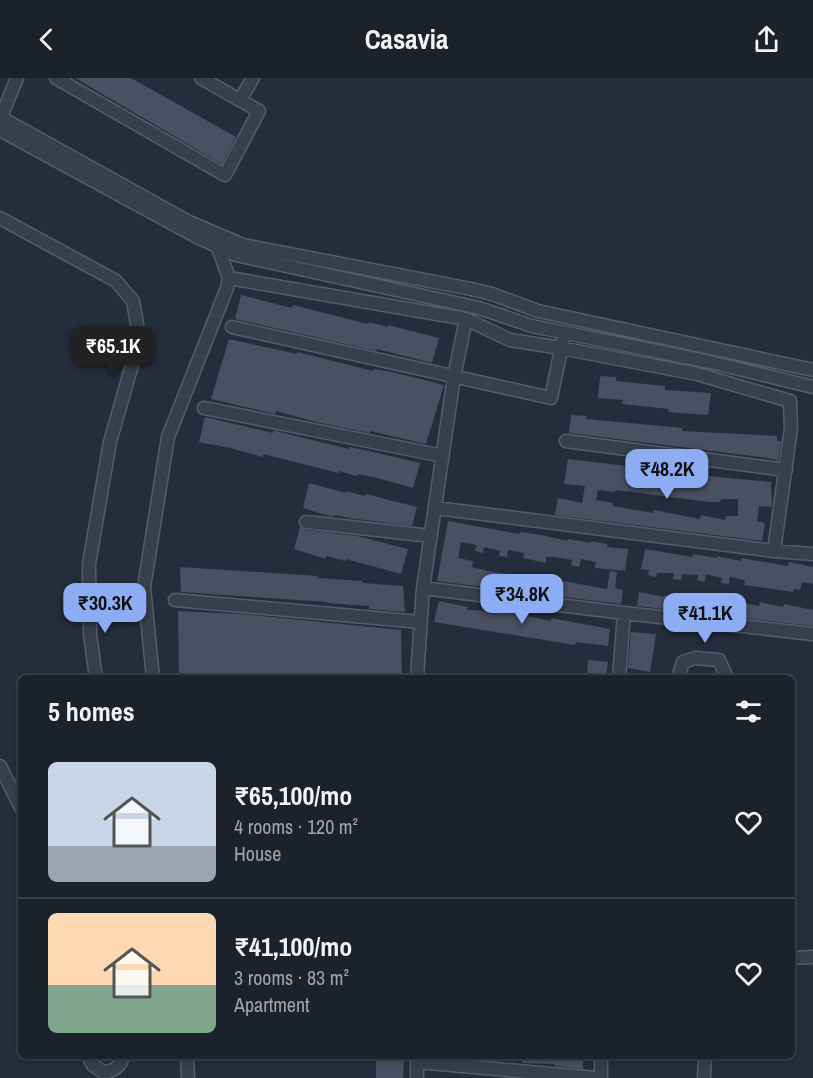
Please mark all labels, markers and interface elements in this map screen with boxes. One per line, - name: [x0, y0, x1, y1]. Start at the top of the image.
- text: Casavia: [365, 21, 448, 57]
- icon: back: [30, 23, 63, 56]
- icon: share: [750, 23, 783, 56]
- pin: ₹65.1K: [64, 326, 162, 377]
- text: ₹65.1K: [85, 332, 141, 359]
- pin: ₹48.2K: [618, 449, 716, 500]
- text: ₹48.2K: [639, 455, 695, 482]
- pin: ₹34.8K: [473, 574, 571, 625]
- text: ₹34.8K: [494, 580, 550, 607]
- pin: ₹30.3K: [56, 583, 154, 634]
- text: ₹30.3K: [77, 589, 133, 616]
- pin: ₹41.1K: [656, 593, 754, 644]
- text: ₹41.1K: [677, 599, 733, 626]
- text: 5 homes: [48, 694, 135, 729]
- icon: filters: [732, 695, 765, 728]
- text: ₹65,100/mo: [234, 778, 352, 813]
- icon: home: [96, 786, 168, 858]
- icon: heart: [732, 806, 765, 839]
- text: 4 rooms · 120 m²: [234, 813, 358, 840]
- text: House: [234, 840, 281, 867]
- text: ₹41,100/mo: [234, 929, 352, 964]
- icon: home: [96, 937, 168, 1009]
- icon: heart: [732, 957, 765, 990]
- text: 3 rooms · 83 m²: [234, 964, 349, 991]
- text: Apartment: [234, 991, 310, 1018]

